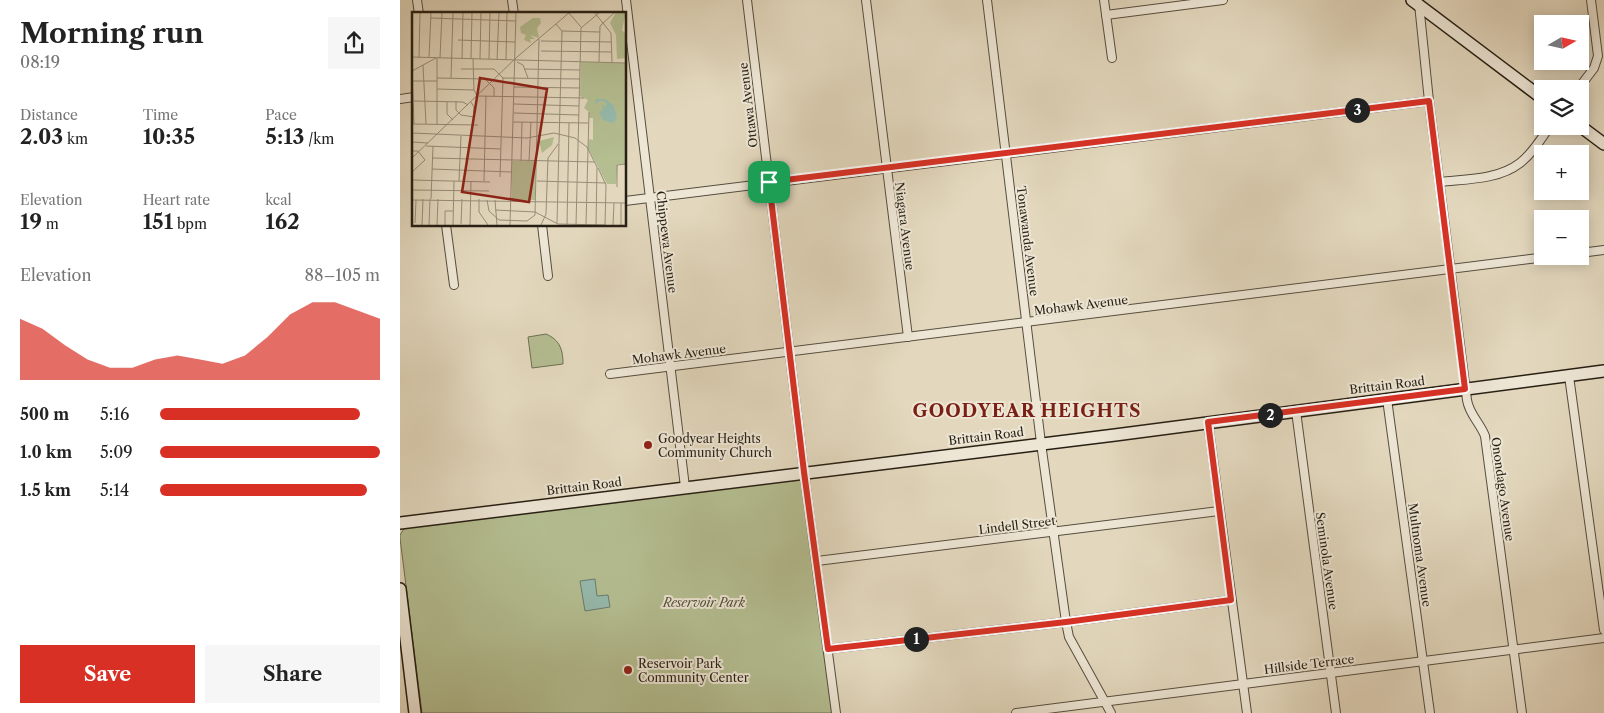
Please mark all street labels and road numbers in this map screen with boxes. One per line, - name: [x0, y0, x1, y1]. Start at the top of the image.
- street label: Ottawa Avenue: [735, 61, 761, 148]
- street label: Niagara Avenue: [892, 181, 918, 271]
- street label: Tonawanda Avenue: [1014, 185, 1042, 297]
- street label: Chippewa Avenue: [653, 190, 681, 294]
- street label: Mohawk Avenue: [1033, 292, 1129, 318]
- street label: Mohawk Avenue: [631, 341, 727, 367]
- street label: Brittain Road: [1348, 373, 1426, 397]
- street label: Brittain Road: [947, 424, 1025, 448]
- street label: Onondago Avenue: [1488, 436, 1518, 542]
- street label: Brittain Road: [545, 474, 623, 498]
- street label: Multnoma Avenue: [1405, 502, 1435, 608]
- street label: Seminola Avenue: [1313, 511, 1341, 611]
- street label: Lindell Street: [978, 513, 1057, 537]
- street label: Hillside Terrace: [1263, 651, 1355, 677]

